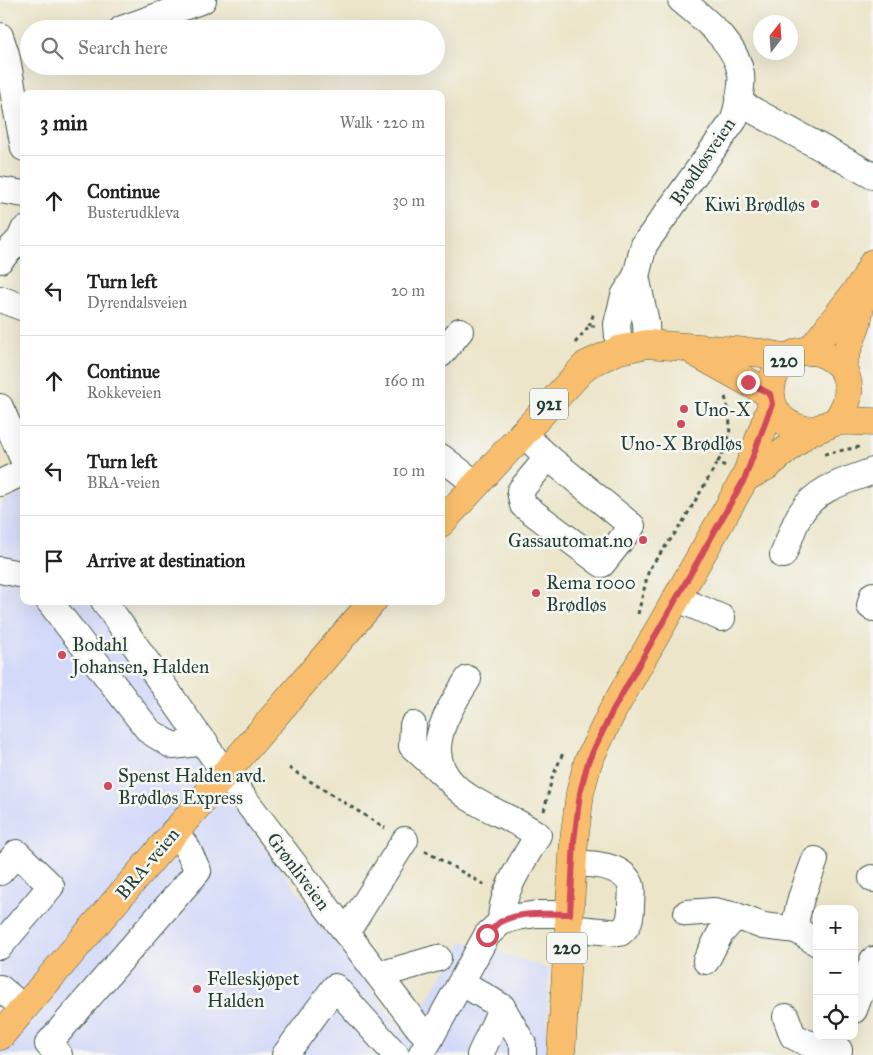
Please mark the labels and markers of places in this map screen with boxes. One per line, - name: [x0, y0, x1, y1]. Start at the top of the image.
- place label: Kiwi Brødløs: [704, 193, 805, 216]
- marker: Kiwi Brødløs: [809, 198, 821, 210]
- place label: Uno-X: [694, 398, 751, 421]
- marker: Uno-X: [678, 403, 690, 415]
- marker: Uno-X Brødløs: [675, 418, 687, 430]
- place label: Uno-X Brødløs: [620, 432, 742, 455]
- place label: Gassautomat.no: [508, 529, 633, 552]
- marker: Gassautomat.no: [637, 534, 649, 546]
- place label: Rema 1000 Brødløs: [546, 571, 636, 616]
- marker: Rema 1000 Brødløs: [530, 587, 542, 599]
- place label: Bodahl Johansen, Halden: [70, 633, 209, 679]
- marker: Bodahl Johansen, Halden: [56, 649, 68, 661]
- place label: Spenst Halden avd. Brødløs Express: [118, 764, 266, 809]
- marker: Spenst Halden avd. Brødløs Express: [102, 780, 114, 792]
- place label: Felleskjøpet Halden: [207, 967, 300, 1012]
- marker: Felleskjøpet Halden: [191, 983, 203, 995]

